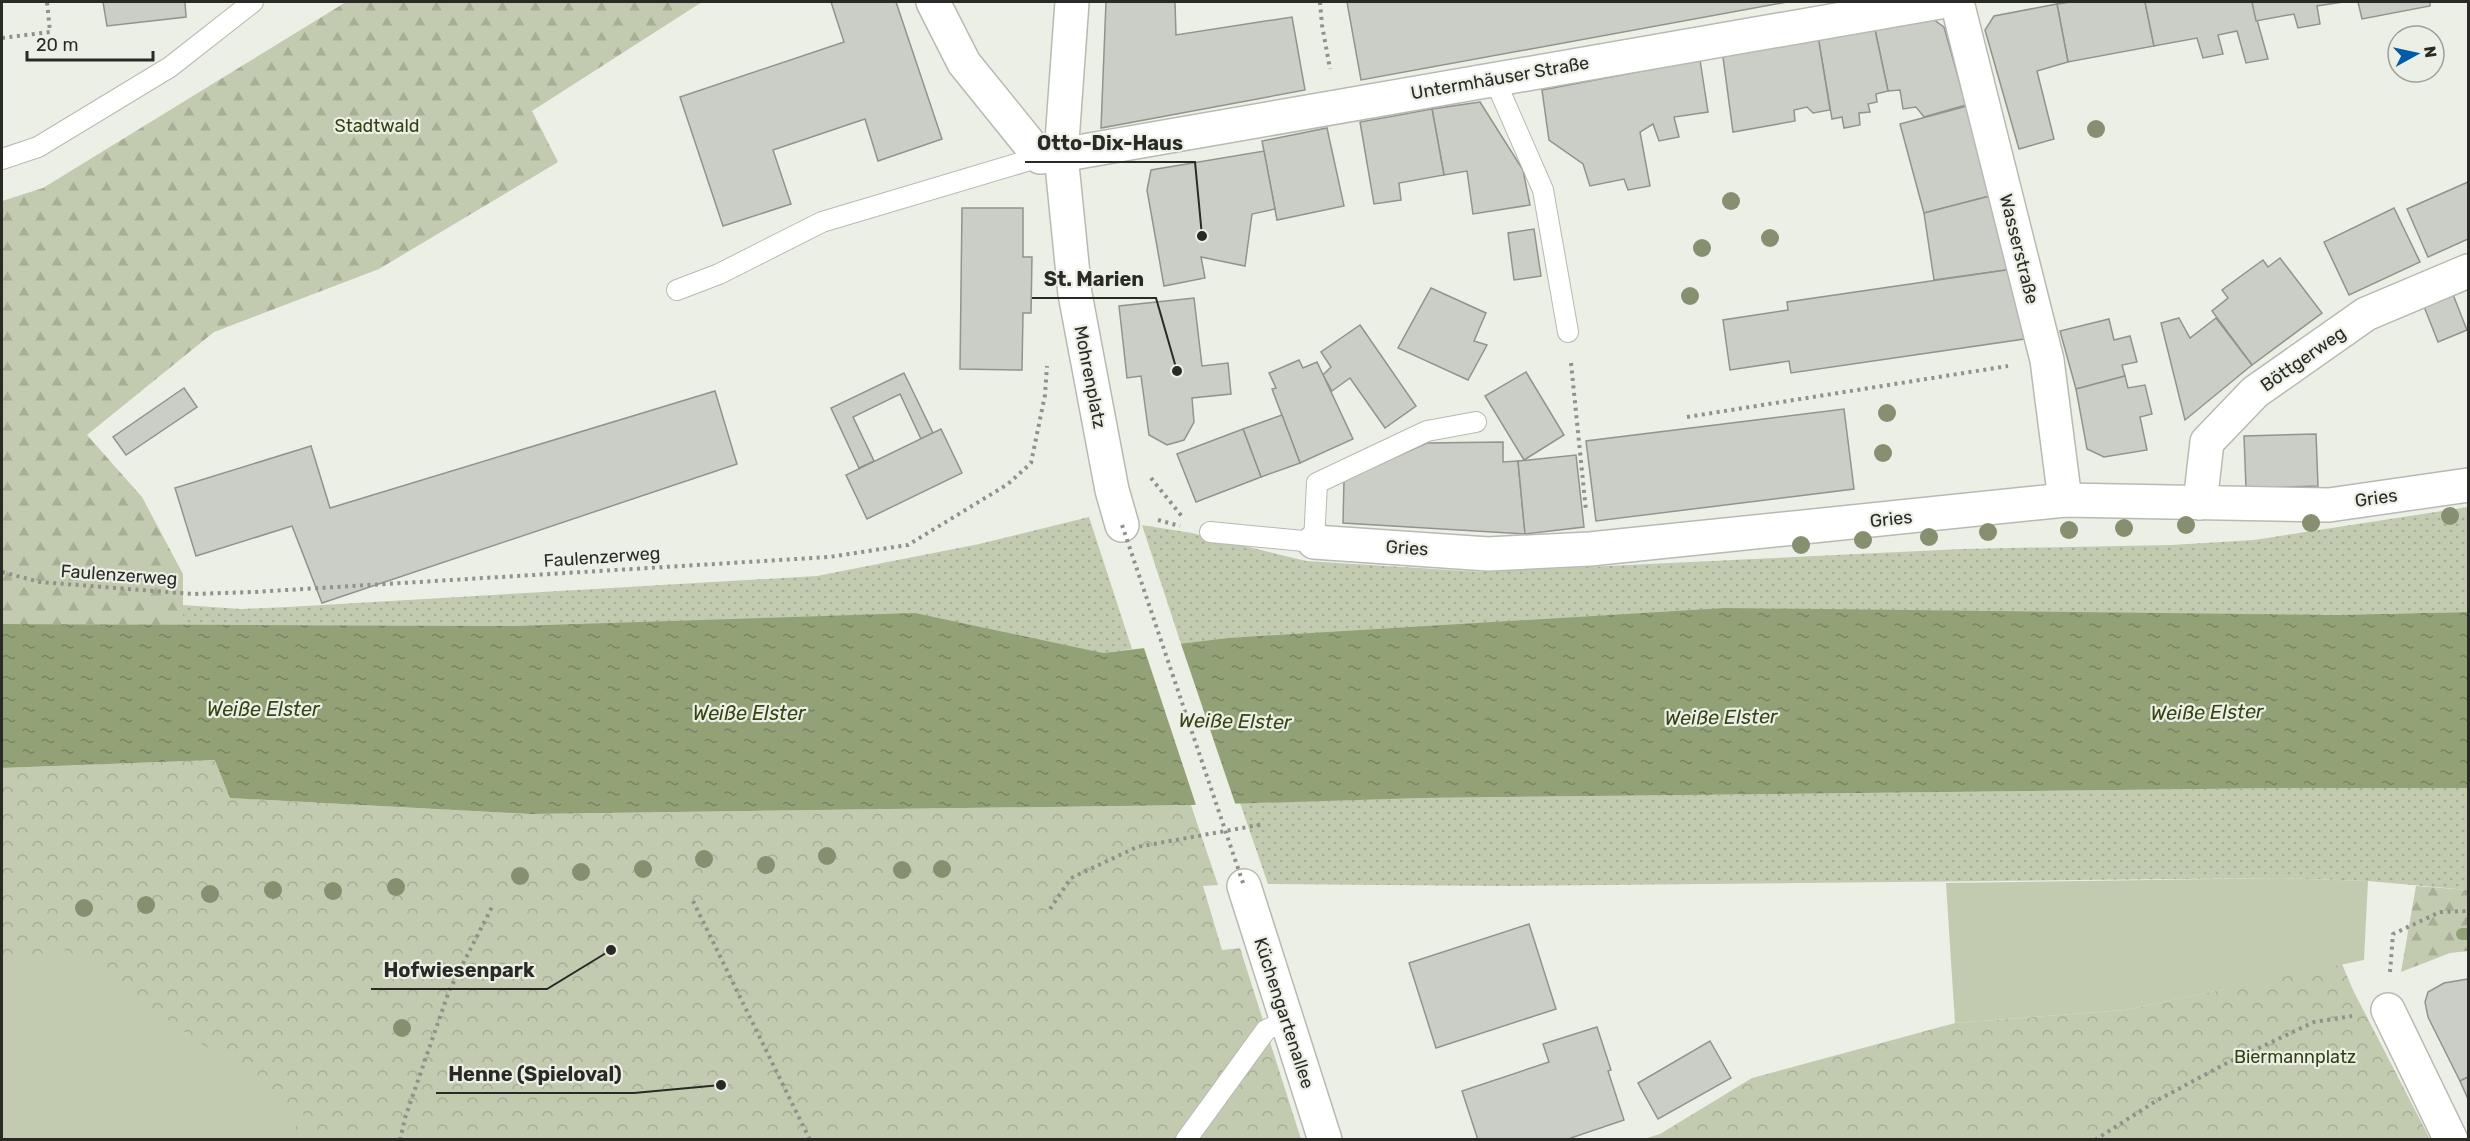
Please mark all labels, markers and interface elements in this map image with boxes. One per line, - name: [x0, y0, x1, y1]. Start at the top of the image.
- scale bar: [27, 24, 153, 62]
- north arrow: [2386, 24, 2446, 84]
- text: 20 m: [36, 34, 78, 56]
- text: N: [2420, 45, 2441, 59]
- street label: Untermhäuser Straße: [1409, 51, 1591, 105]
- park label: Stadtwald: [334, 115, 420, 137]
- callout: Otto-Dix-Haus: [1025, 124, 1195, 162]
- text: Otto-Dix-Haus: [1037, 131, 1183, 155]
- street label: Wasserstraße: [1995, 192, 2043, 306]
- callout: St. Marien: [1032, 260, 1156, 298]
- text: St. Marien: [1044, 267, 1144, 291]
- street label: Böttgerweg: [2256, 322, 2350, 396]
- street label: Mohrenplatz: [1069, 324, 1111, 430]
- street label: Gries: [2353, 484, 2399, 512]
- street label: Gries: [1869, 506, 1913, 532]
- street label: Gries: [1385, 536, 1429, 560]
- street label: Faulenzerweg: [543, 542, 661, 572]
- street label: Faulenzerweg: [60, 560, 178, 590]
- water label: Weiße Elster: [206, 697, 321, 721]
- water label: Weiße Elster: [2150, 699, 2265, 725]
- water label: Weiße Elster: [692, 701, 807, 725]
- water label: Weiße Elster: [1664, 704, 1779, 730]
- water label: Weiße Elster: [1178, 708, 1293, 734]
- street label: Küchengartenallee: [1249, 935, 1319, 1091]
- callout: Hofwiesenpark: [371, 951, 547, 989]
- text: Hofwiesenpark: [383, 958, 535, 982]
- park label: Biermannplatz: [2234, 1046, 2356, 1068]
- callout: Henne (Spieloval): [436, 1055, 634, 1093]
- text: Henne (Spieloval): [448, 1062, 622, 1086]

